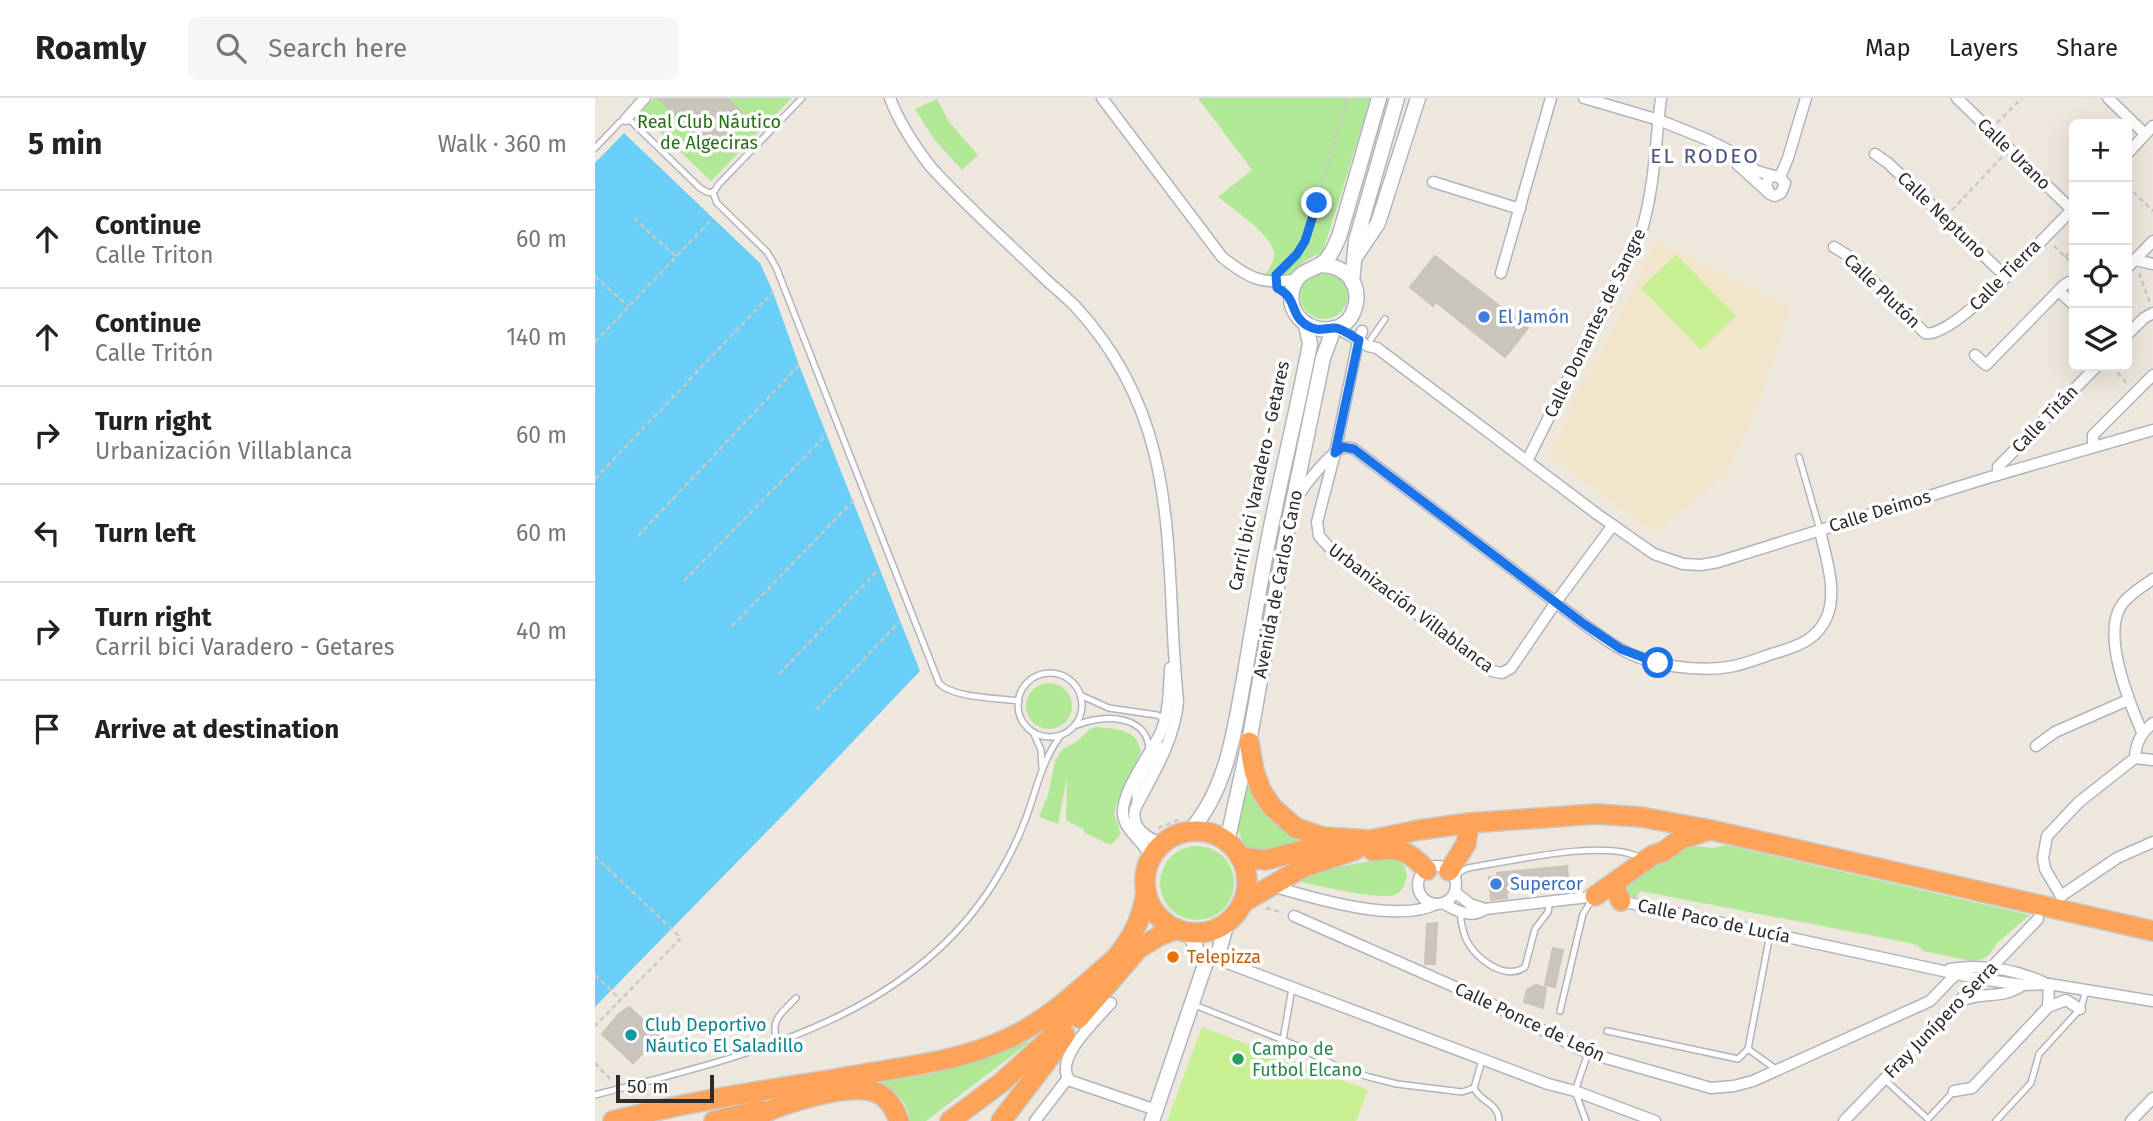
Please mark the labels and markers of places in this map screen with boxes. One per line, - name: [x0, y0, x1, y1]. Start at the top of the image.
- place label: El Jamón: [1498, 306, 1569, 328]
- marker: El Jamón: [1476, 309, 1492, 325]
- place label: Supercor: [1510, 873, 1583, 895]
- marker: Supercor: [1488, 876, 1504, 892]
- place label: Telepizza: [1187, 946, 1261, 968]
- marker: Telepizza: [1165, 949, 1181, 965]
- place label: Club Deportivo Náutico El Saladillo: [645, 1014, 803, 1057]
- marker: Club Deportivo Náutico El Saladillo: [623, 1027, 639, 1043]
- place label: Campo de Futbol Elcano: [1252, 1038, 1362, 1081]
- marker: Campo de Futbol Elcano: [1230, 1051, 1246, 1067]

